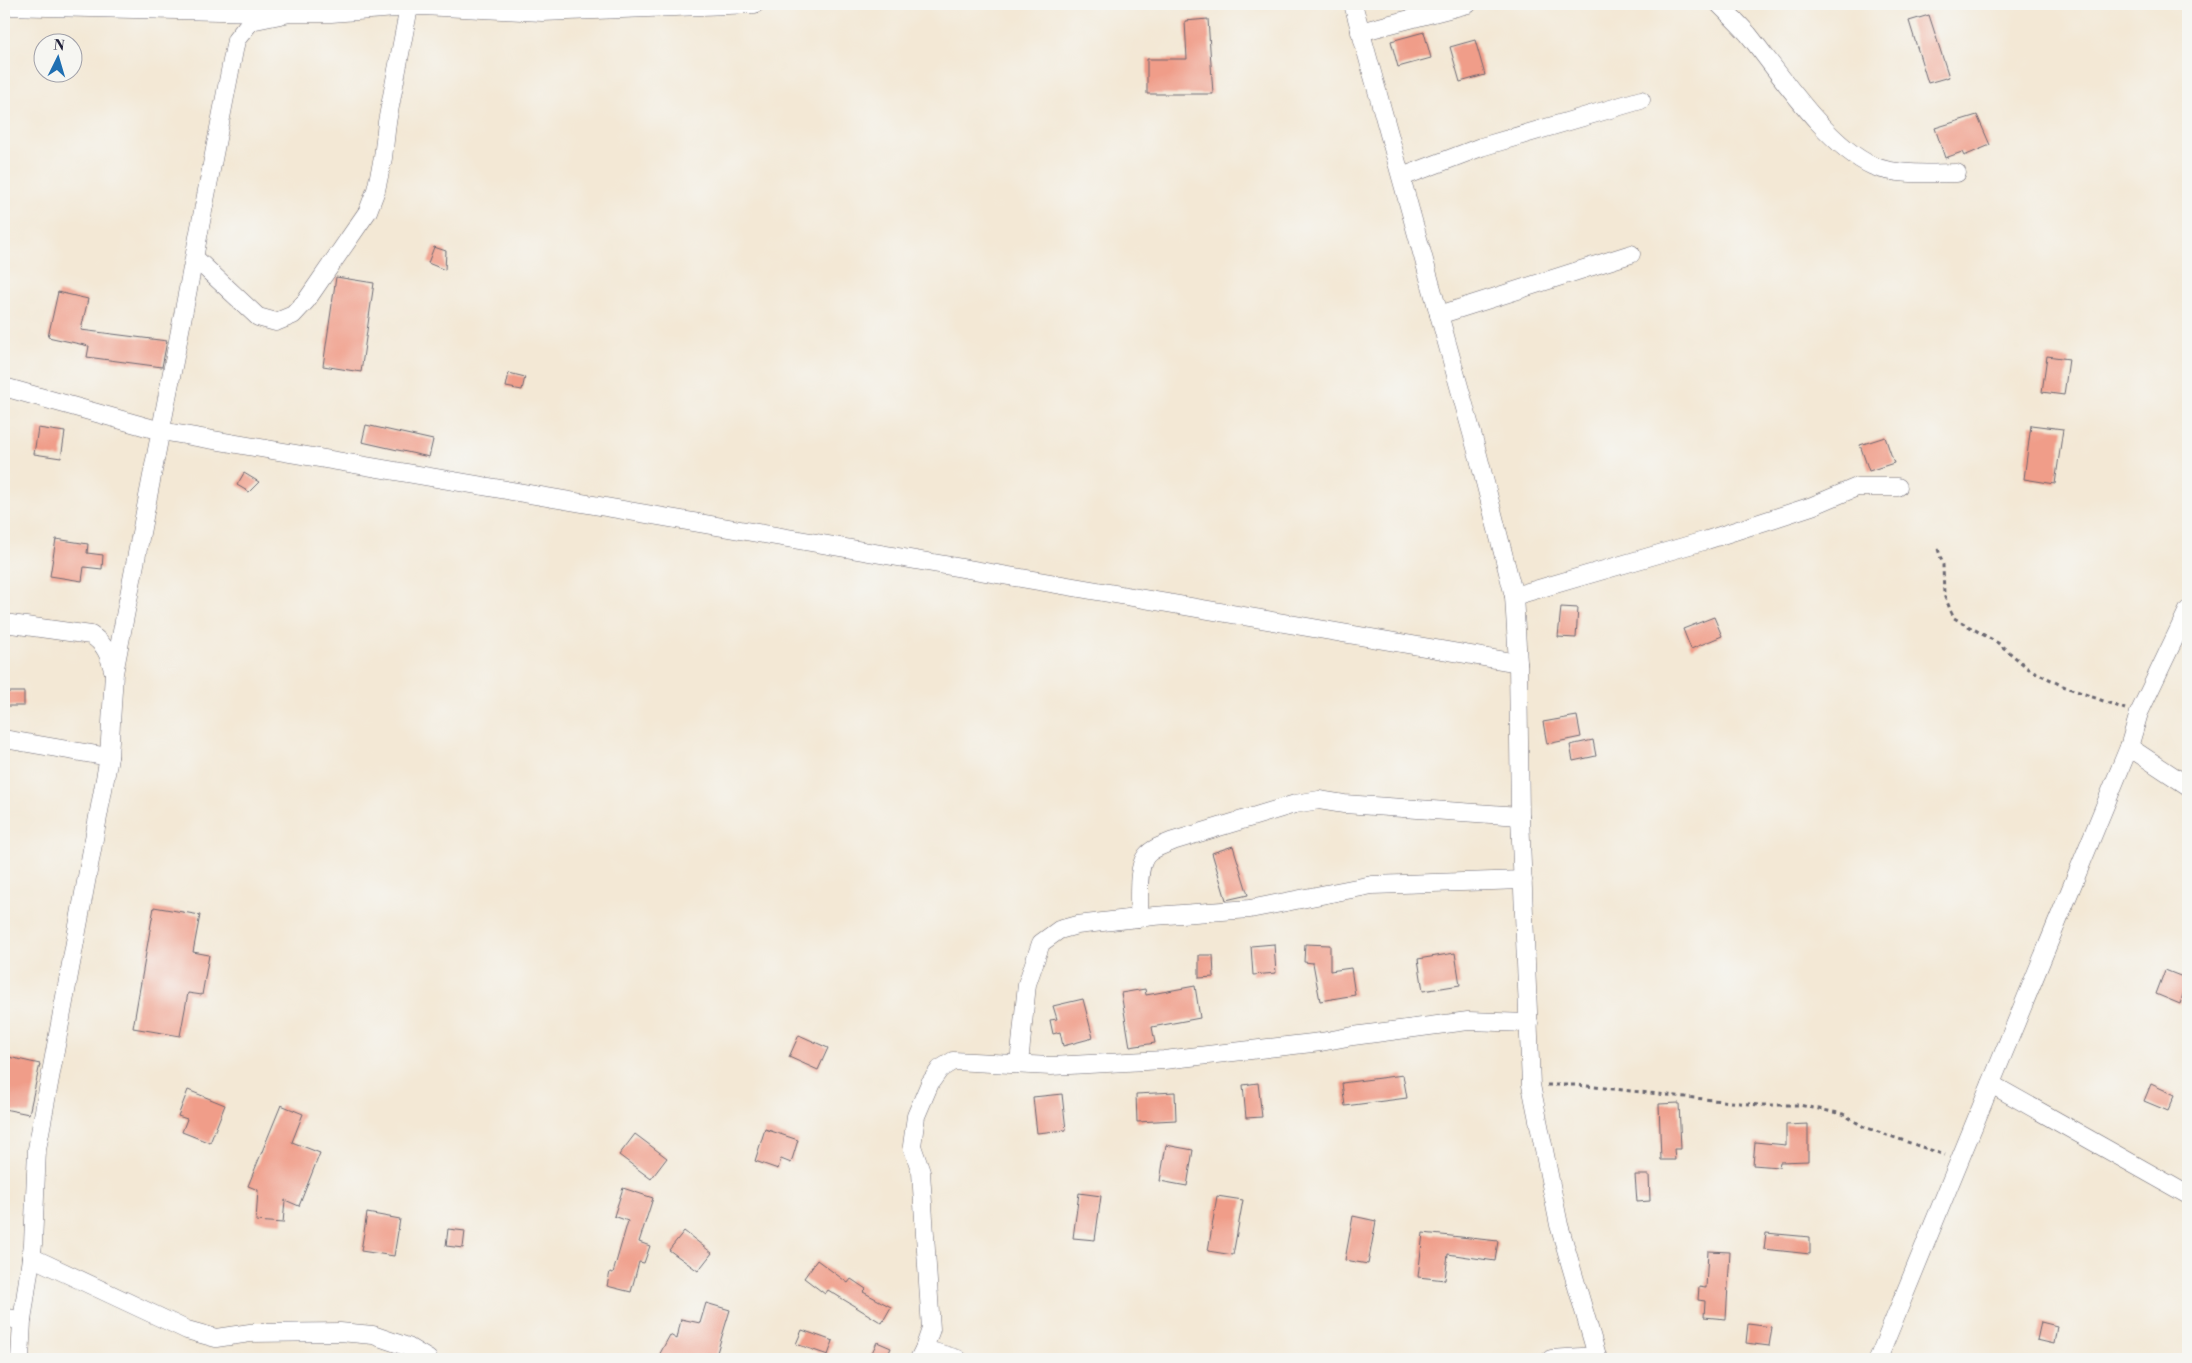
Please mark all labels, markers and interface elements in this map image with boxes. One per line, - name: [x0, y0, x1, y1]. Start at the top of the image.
- north arrow: [32, 32, 82, 82]
- text: N: [53, 37, 65, 55]

